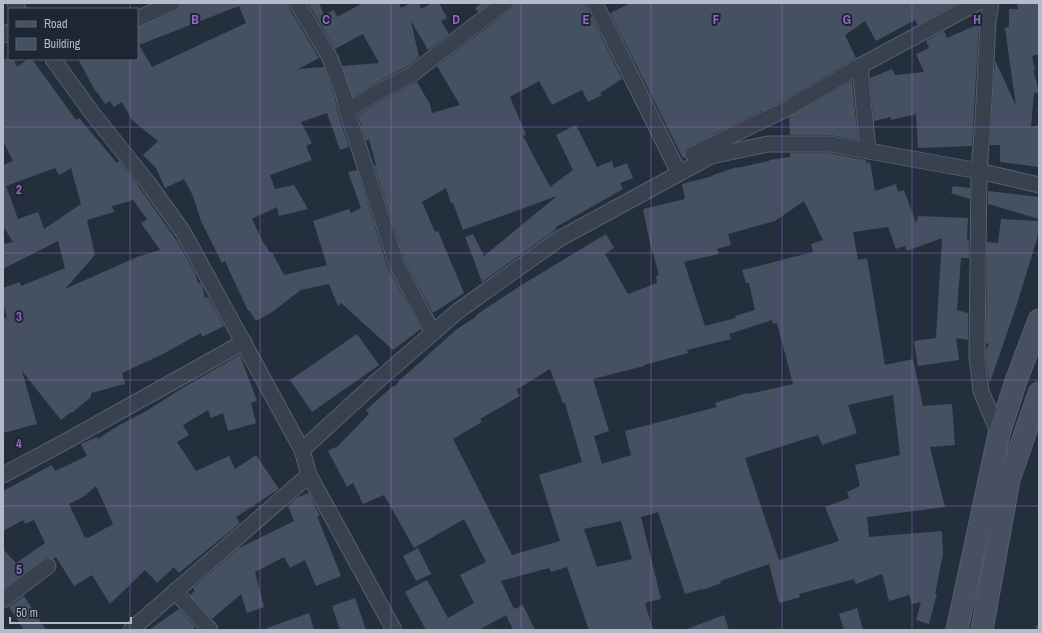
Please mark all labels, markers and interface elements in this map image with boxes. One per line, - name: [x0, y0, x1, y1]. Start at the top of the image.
- legend: [8, 8, 138, 60]
- text: B: [191, 11, 199, 28]
- text: C: [322, 11, 330, 28]
- text: D: [452, 11, 460, 28]
- text: E: [582, 11, 590, 28]
- text: F: [713, 11, 720, 28]
- text: G: [843, 11, 851, 28]
- text: H: [973, 11, 981, 28]
- text: Road: [44, 16, 68, 32]
- text: Building: [44, 36, 81, 52]
- text: 2: [16, 181, 22, 198]
- text: 3: [16, 308, 22, 325]
- text: 4: [16, 435, 22, 452]
- text: 5: [16, 561, 22, 578]
- scale bar: [10, 599, 131, 625]
- text: 50 m: [16, 605, 38, 621]

